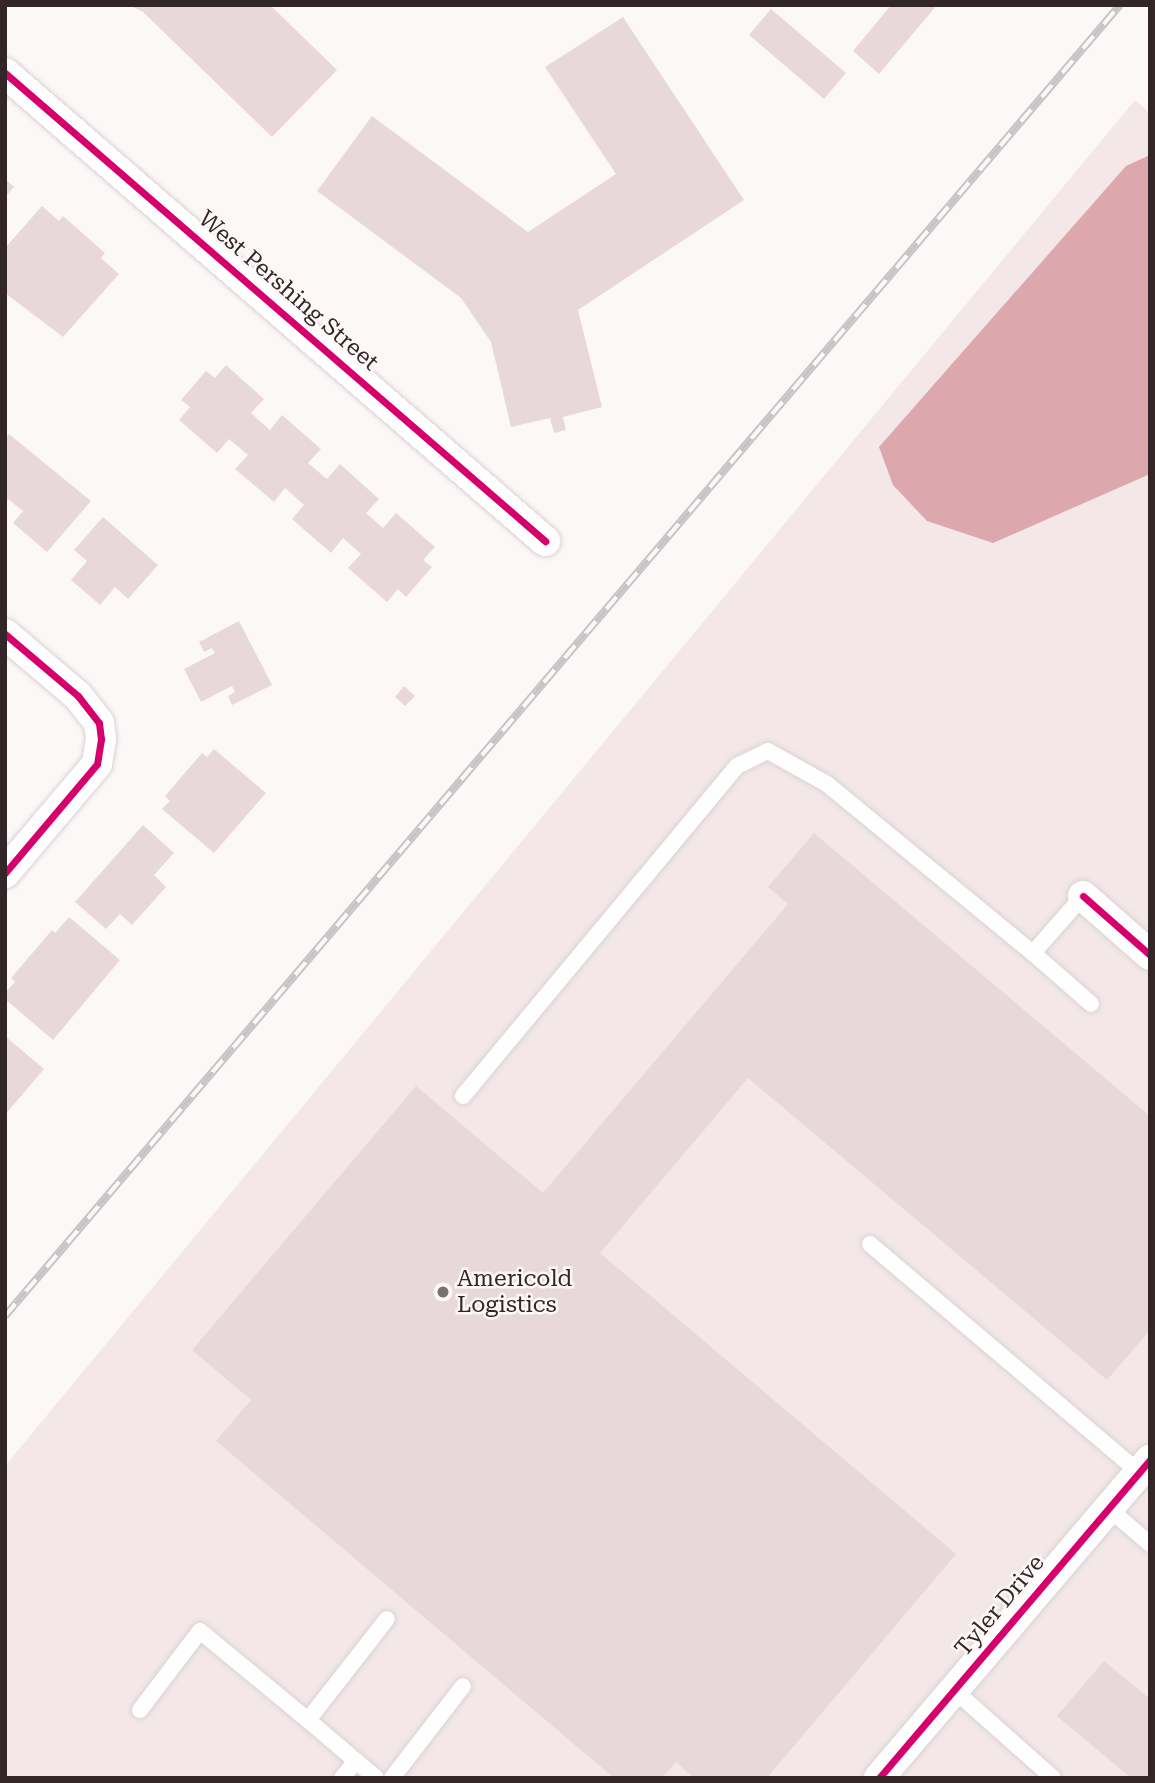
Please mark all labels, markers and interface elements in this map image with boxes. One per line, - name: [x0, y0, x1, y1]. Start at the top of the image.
- street label: West Pershing Street: [192, 205, 384, 377]
- place label: Americold Logistics: [457, 1265, 572, 1319]
- marker: Americold Logistics: [435, 1284, 451, 1300]
- street label: Tyler Drive: [950, 1550, 1050, 1662]

